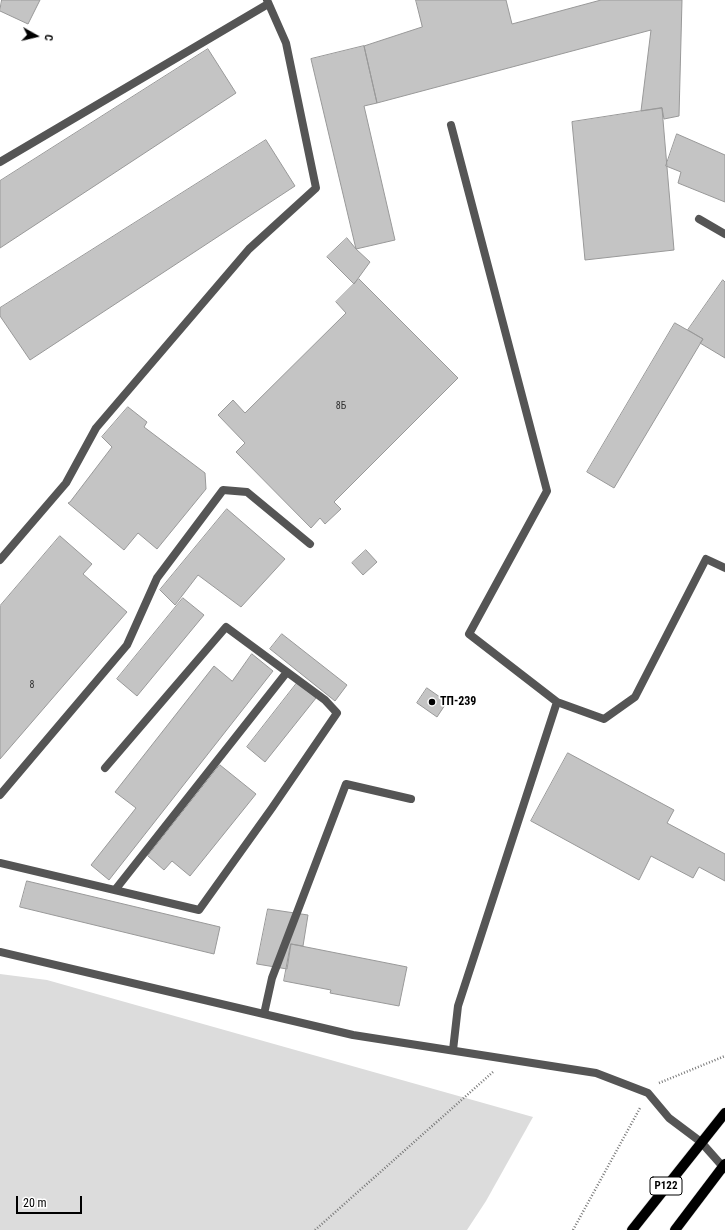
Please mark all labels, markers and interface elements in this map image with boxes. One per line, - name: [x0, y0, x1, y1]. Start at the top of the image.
- north arrow: [16, 16, 56, 56]
- text: С: [42, 34, 55, 42]
- house number: 8Б: [336, 400, 346, 412]
- house number: 8: [30, 679, 34, 691]
- place label: ТП-239: [440, 695, 476, 709]
- marker: ТП-239: [427, 697, 437, 707]
- road number: Р122: [650, 1177, 682, 1195]
- scale bar: [18, 1188, 84, 1214]
- text: 20 m: [23, 1196, 47, 1210]

